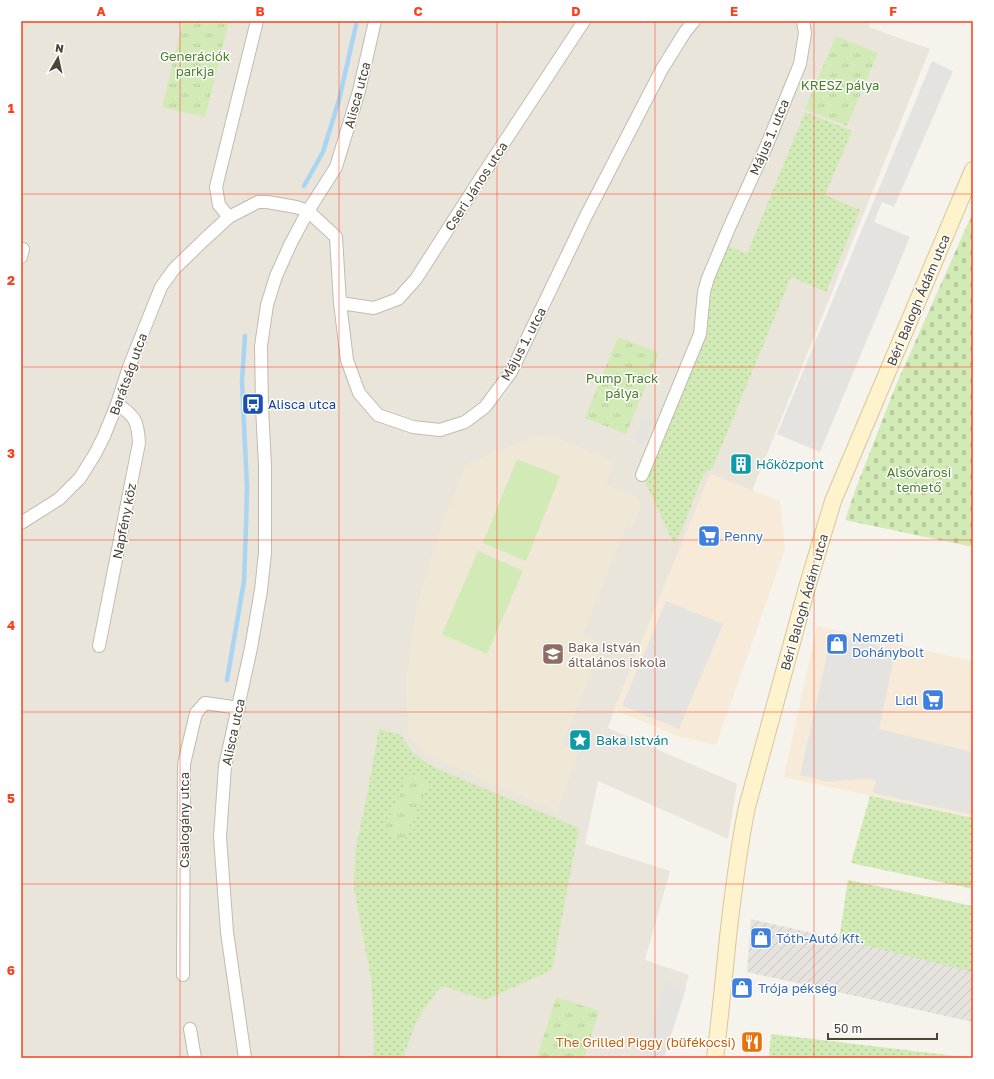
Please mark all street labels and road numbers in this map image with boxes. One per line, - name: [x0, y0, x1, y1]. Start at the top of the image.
- street label: Alisca utca: [340, 60, 374, 130]
- street label: Május 1. utca: [746, 97, 792, 177]
- street label: Cseri János utca: [441, 138, 511, 234]
- street label: Béri Balogh Ádám utca: [883, 232, 953, 368]
- street label: Május 1. utca: [497, 304, 549, 384]
- street label: Barátság utca: [106, 331, 150, 417]
- street label: Napfény köz: [109, 481, 139, 560]
- street label: Béri Balogh Ádám utca: [777, 532, 831, 672]
- street label: Alisca utca: [218, 697, 248, 767]
- street label: Csalogány utca: [176, 772, 192, 868]

